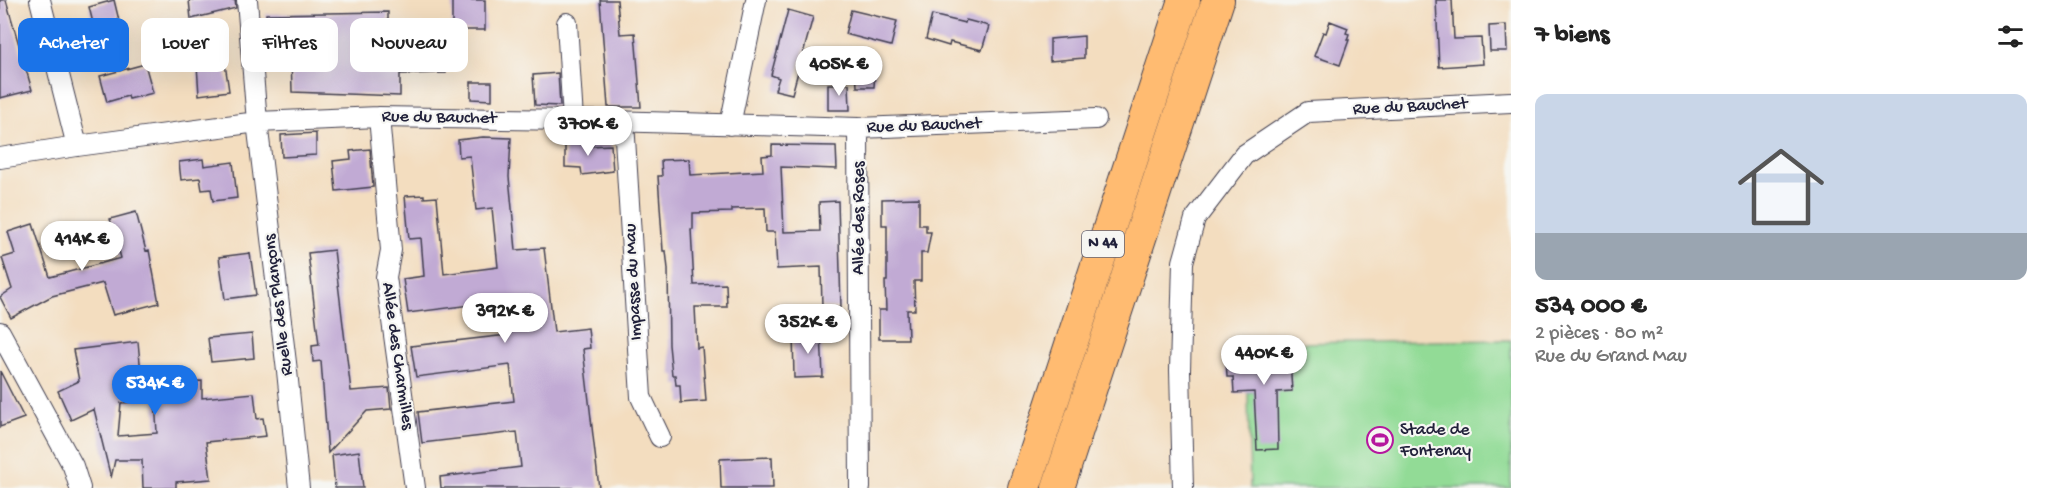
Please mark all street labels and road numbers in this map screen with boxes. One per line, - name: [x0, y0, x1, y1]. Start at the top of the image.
- street label: Rue du Bauchet: [1352, 93, 1469, 120]
- street label: Rue du Bauchet: [381, 107, 498, 130]
- street label: Rue du Bauchet: [866, 113, 983, 138]
- street label: Allée des Roses: [849, 160, 870, 275]
- street label: Impasse du Mau: [620, 223, 648, 341]
- road number: N 44: [1082, 231, 1124, 257]
- street label: Ruelle des Plançons: [260, 232, 298, 377]
- street label: Allée des Charmilles: [376, 281, 418, 432]

